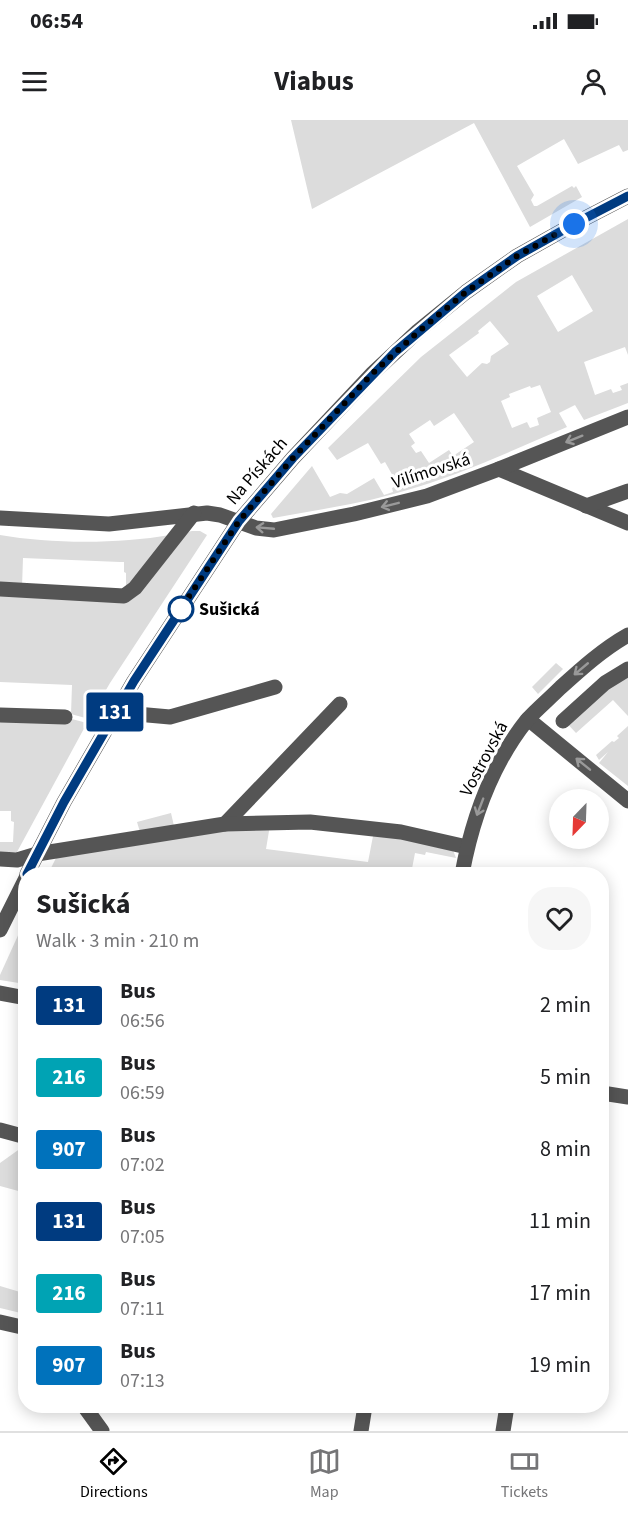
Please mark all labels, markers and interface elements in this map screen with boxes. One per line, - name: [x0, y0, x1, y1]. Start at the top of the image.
- text: 06:54: [30, 5, 83, 37]
- text: Viabus: [274, 62, 354, 101]
- icon: menu: [18, 65, 51, 98]
- icon: person: [577, 65, 610, 98]
- your location: [559, 209, 589, 239]
- street label: Na Pískách: [221, 432, 293, 510]
- one-way arrow: [565, 434, 584, 445]
- street label: Vilímovská: [389, 447, 473, 495]
- one-way arrow: [381, 499, 400, 511]
- one-way arrow: [256, 523, 276, 534]
- marker: Sušická: [168, 596, 194, 622]
- place label: Sušická: [199, 597, 260, 622]
- one-way arrow: [573, 663, 589, 676]
- line badge: 131: [80, 692, 150, 732]
- text: 131: [98, 697, 132, 727]
- street label: Vostrovská: [454, 717, 514, 801]
- one-way arrow: [575, 757, 591, 770]
- north arrow: [549, 789, 609, 849]
- map controls: [549, 789, 609, 849]
- one-way arrow: [474, 797, 485, 816]
- text: Sušická: [36, 884, 131, 924]
- button: heart: [528, 887, 591, 950]
- text: Walk · 3 min · 210 m: [36, 927, 199, 955]
- text: Bus: [120, 975, 156, 1007]
- text: 2 min: [540, 989, 591, 1021]
- text: 131: [52, 990, 86, 1020]
- text: 06:56: [120, 1007, 165, 1035]
- text: Bus: [120, 1047, 156, 1079]
- text: 5 min: [540, 1061, 591, 1093]
- text: 216: [52, 1062, 86, 1092]
- text: 06:59: [120, 1079, 165, 1107]
- text: Bus: [120, 1119, 156, 1151]
- text: 8 min: [540, 1133, 591, 1165]
- text: 907: [52, 1134, 86, 1164]
- text: 07:02: [120, 1151, 165, 1179]
- text: Bus: [120, 1191, 156, 1223]
- text: 11 min: [529, 1205, 591, 1237]
- text: 131: [52, 1206, 86, 1236]
- text: 07:05: [120, 1223, 165, 1251]
- text: Bus: [120, 1263, 156, 1295]
- text: 17 min: [529, 1277, 591, 1309]
- text: 216: [52, 1278, 86, 1308]
- text: 07:11: [120, 1295, 165, 1323]
- text: Bus: [120, 1335, 156, 1367]
- text: 19 min: [529, 1349, 591, 1381]
- text: 907: [52, 1350, 86, 1380]
- text: 07:13: [120, 1367, 165, 1395]
- tab: Directions: [80, 1445, 148, 1503]
- tab: Map: [308, 1445, 341, 1503]
- tab: Tickets: [501, 1445, 548, 1503]

